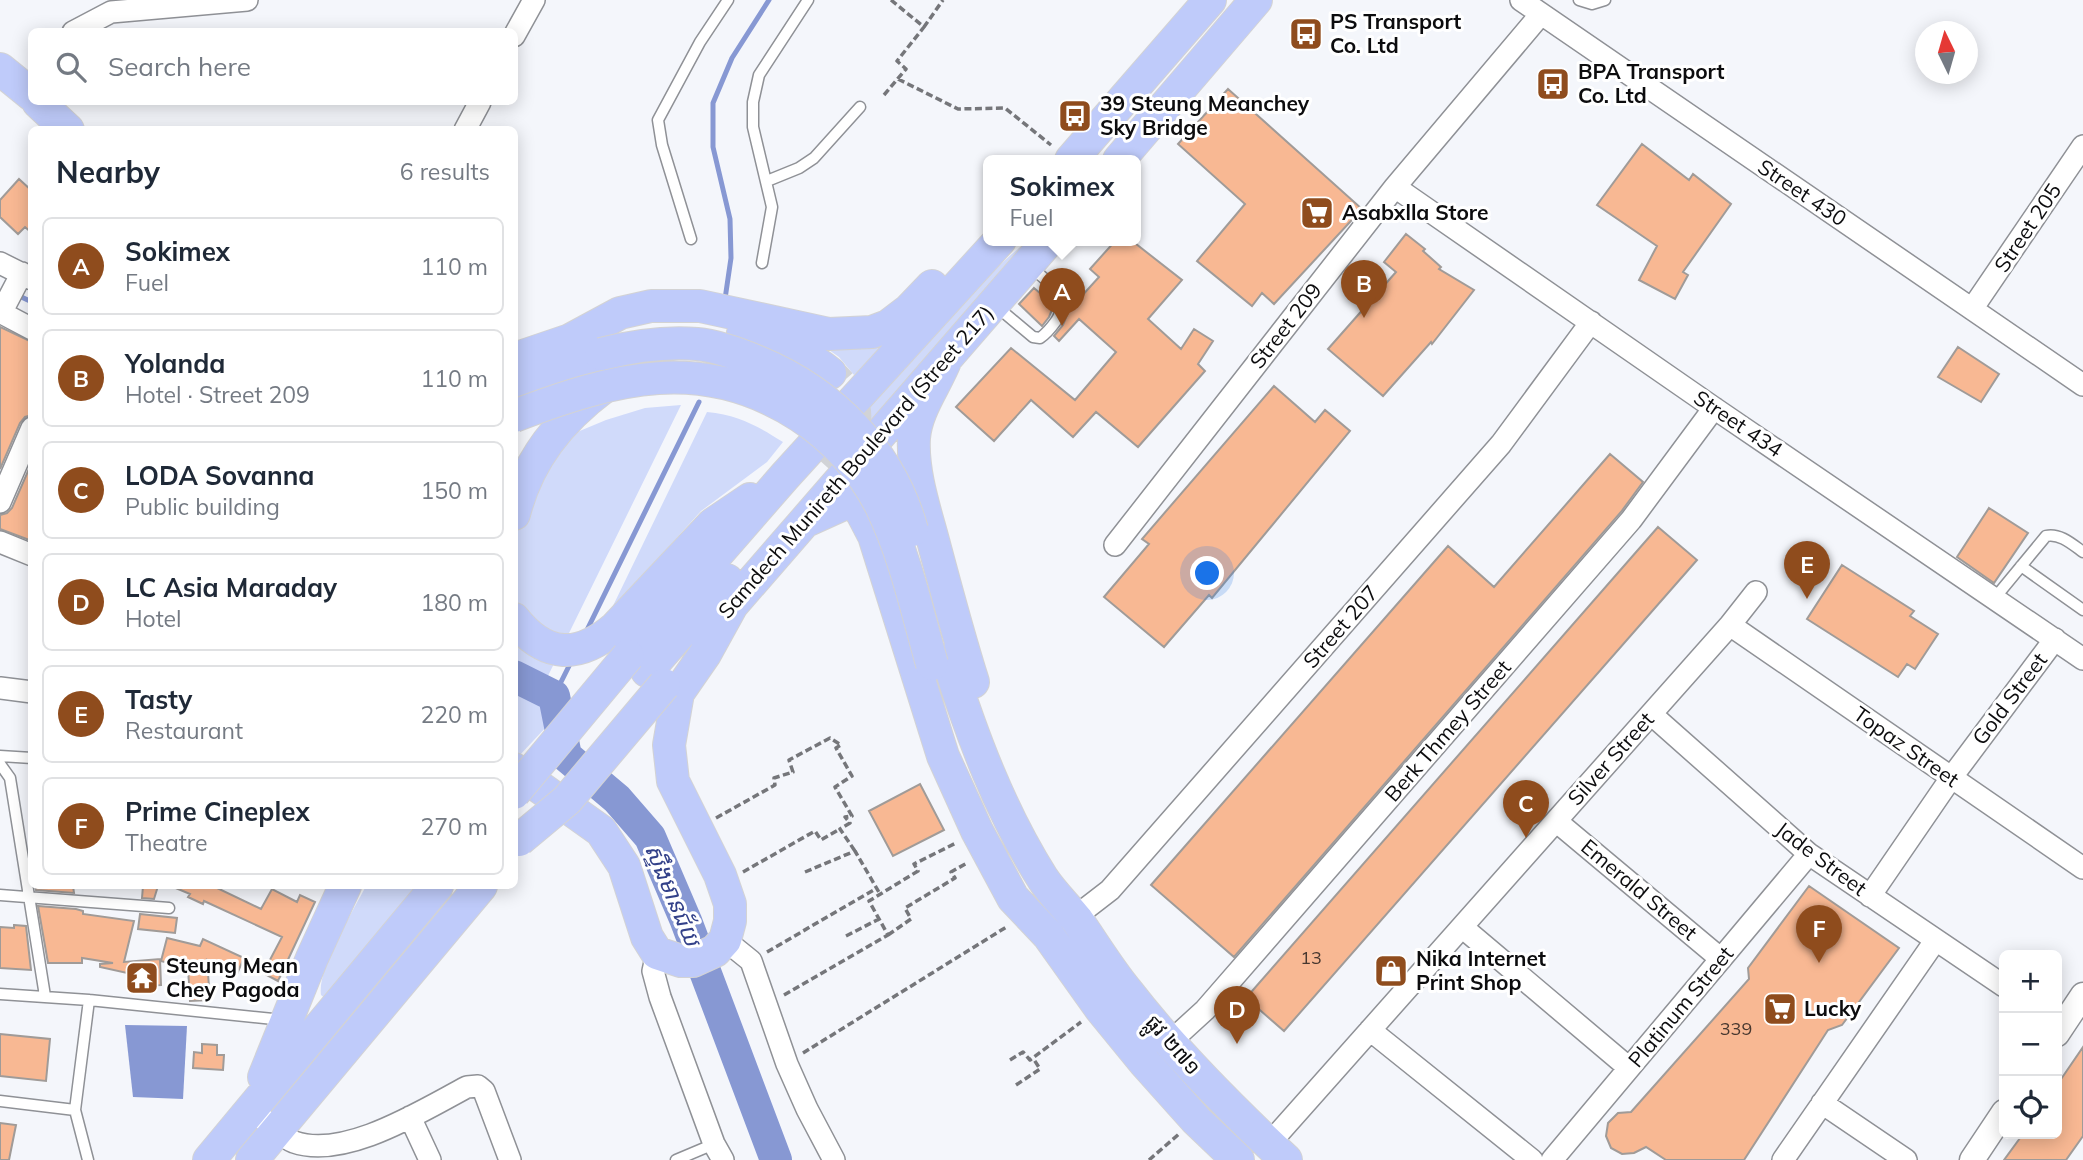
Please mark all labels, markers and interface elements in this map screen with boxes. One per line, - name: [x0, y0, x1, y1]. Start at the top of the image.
- place label: PS Transport Co. Ltd: [1330, 8, 1461, 58]
- bus stop icon: PS Transport Co. Ltd: [1287, 15, 1325, 53]
- north arrow: [1915, 21, 1978, 84]
- search box: [28, 28, 518, 105]
- icon: search: [52, 48, 90, 86]
- text: Search here: [108, 50, 251, 83]
- place label: BPA Transport Co. Ltd: [1578, 58, 1724, 108]
- bus stop icon: BPA Transport Co. Ltd: [1534, 65, 1572, 103]
- place label: 39 Steung Meanchey Sky Bridge: [1100, 90, 1310, 140]
- bus stop icon: 39 Steung Meanchey Sky Bridge: [1056, 97, 1094, 135]
- text: Nearby: [56, 153, 160, 191]
- street label: Street 430: [1753, 153, 1852, 231]
- popup: [983, 155, 1141, 246]
- text: 6 results: [400, 157, 490, 186]
- text: Sokimex: [1009, 170, 1115, 203]
- street label: Street 205: [1988, 178, 2066, 277]
- supermarket icon: Asabxlla Store: [1298, 194, 1336, 232]
- place label: Asabxlla Store: [1342, 199, 1488, 225]
- text: Fuel: [1009, 203, 1053, 232]
- text: Sokimex: [125, 235, 230, 268]
- text: A: [72, 252, 90, 281]
- text: 110 m: [420, 252, 488, 281]
- pin: B: [1341, 260, 1387, 318]
- text: Fuel: [125, 268, 169, 297]
- pin: A: [1039, 268, 1085, 326]
- street label: Street 209: [1244, 277, 1327, 373]
- street label: Samdech Munireth Boulevard (Street 217): [712, 299, 998, 623]
- text: Yolanda: [125, 347, 225, 380]
- text: B: [73, 364, 89, 393]
- text: 110 m: [420, 364, 488, 393]
- text: Hotel · Street 209: [125, 380, 310, 409]
- street label: Street 434: [1689, 384, 1788, 463]
- text: LODA Sovanna: [125, 459, 314, 492]
- text: C: [73, 476, 89, 505]
- text: 150 m: [420, 476, 488, 505]
- text: Public building: [125, 492, 280, 521]
- pin: E: [1784, 541, 1830, 599]
- your location: [1190, 556, 1224, 590]
- text: LC Asia Maraday: [125, 571, 337, 604]
- street label: Street 207: [1297, 580, 1383, 673]
- text: D: [72, 588, 90, 617]
- text: 180 m: [420, 588, 488, 617]
- text: Hotel: [125, 604, 182, 633]
- street label: Gold Street: [1966, 647, 2052, 750]
- street label: Berk Thmey Street: [1379, 654, 1516, 806]
- text: Tasty: [125, 683, 192, 716]
- text: E: [74, 700, 88, 729]
- text: 220 m: [420, 700, 488, 729]
- street label: Topaz Street: [1849, 700, 1964, 792]
- street label: Silver Street: [1562, 706, 1659, 810]
- text: Restaurant: [125, 716, 243, 745]
- pin: C: [1503, 780, 1549, 838]
- text: Prime Cineplex: [125, 795, 310, 828]
- text: F: [74, 812, 88, 841]
- text: 270 m: [420, 812, 488, 841]
- street label: Jade Street: [1771, 816, 1872, 901]
- text: Theatre: [125, 828, 207, 857]
- street label: Emerald Street: [1576, 833, 1703, 945]
- water label: ស្ទឹងមានជ័យ: [638, 839, 709, 952]
- pin: F: [1796, 905, 1842, 963]
- street label: Platinum Street: [1622, 941, 1738, 1072]
- place label: Nika Internet Print Shop: [1416, 945, 1546, 995]
- house number: 13: [1300, 946, 1322, 969]
- map controls: [1999, 950, 2062, 1139]
- button: +: [1999, 950, 2062, 1013]
- place label: Steung Mean Chey Pagoda: [166, 952, 300, 1002]
- shop icon: Nika Internet Print Shop: [1372, 952, 1410, 990]
- temple icon: Steung Mean Chey Pagoda: [123, 959, 161, 997]
- pin: D: [1214, 986, 1260, 1044]
- supermarket icon: Lucky: [1761, 990, 1799, 1028]
- place label: Lucky: [1804, 995, 1862, 1021]
- street label: ផ្លូវ ២៧១: [1135, 1009, 1207, 1084]
- button: −: [1999, 1013, 2062, 1076]
- house number: 339: [1720, 1017, 1752, 1040]
- button: locate: [1999, 1076, 2062, 1139]

